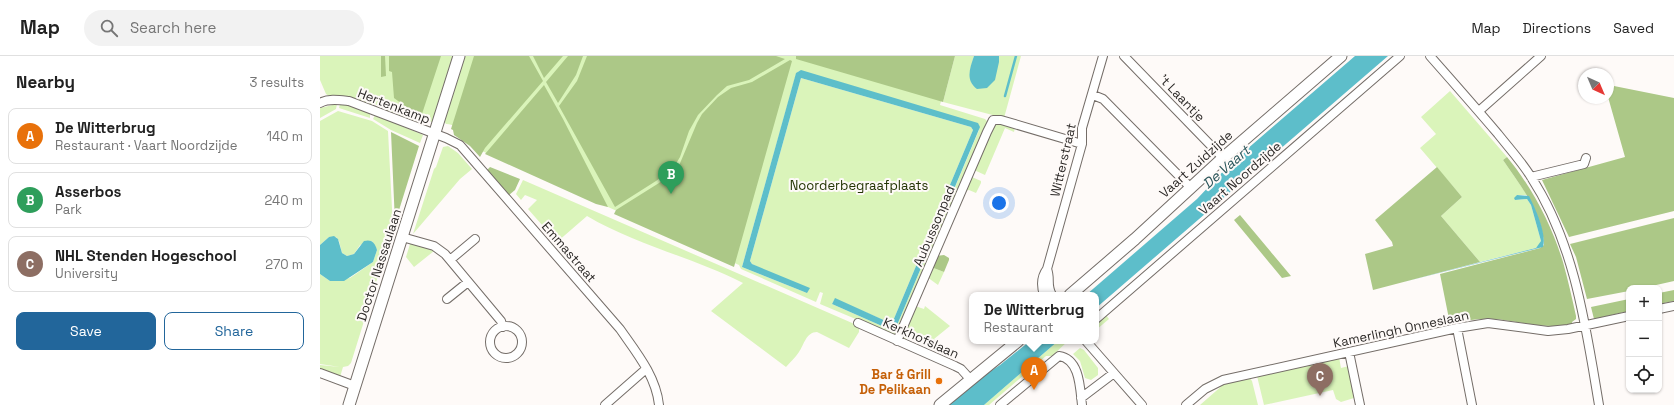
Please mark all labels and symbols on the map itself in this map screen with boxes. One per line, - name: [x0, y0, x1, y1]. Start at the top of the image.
- north arrow: [1578, 68, 1614, 104]
- street label: 't Laantje: [1155, 71, 1209, 125]
- street label: Hertenkamp: [355, 84, 433, 128]
- street label: Witterstraat: [1046, 121, 1080, 198]
- street label: Vaart Zuidzijde: [1156, 127, 1236, 201]
- street label: Vaart Noordzijde: [1195, 138, 1285, 218]
- water label: De Vaart: [1199, 140, 1255, 192]
- pin: B: [658, 161, 684, 194]
- park label: Noorderbegraafplaats: [790, 177, 928, 194]
- street label: Aubussonpad: [909, 183, 959, 269]
- your location: [989, 193, 1009, 213]
- street label: Doctor Nassaulaan: [353, 207, 405, 323]
- street label: Emmastraat: [538, 218, 600, 286]
- street label: Kamerlingh Onneslaan: [1332, 306, 1470, 352]
- street label: Kerkhofslaan: [880, 314, 962, 362]
- pin: A: [1021, 357, 1047, 390]
- pin: C: [1307, 363, 1333, 396]
- place label: Bar & Grill De Pelikaan: [859, 366, 931, 398]
- marker: Bar & Grill De Pelikaan: [934, 376, 944, 386]

